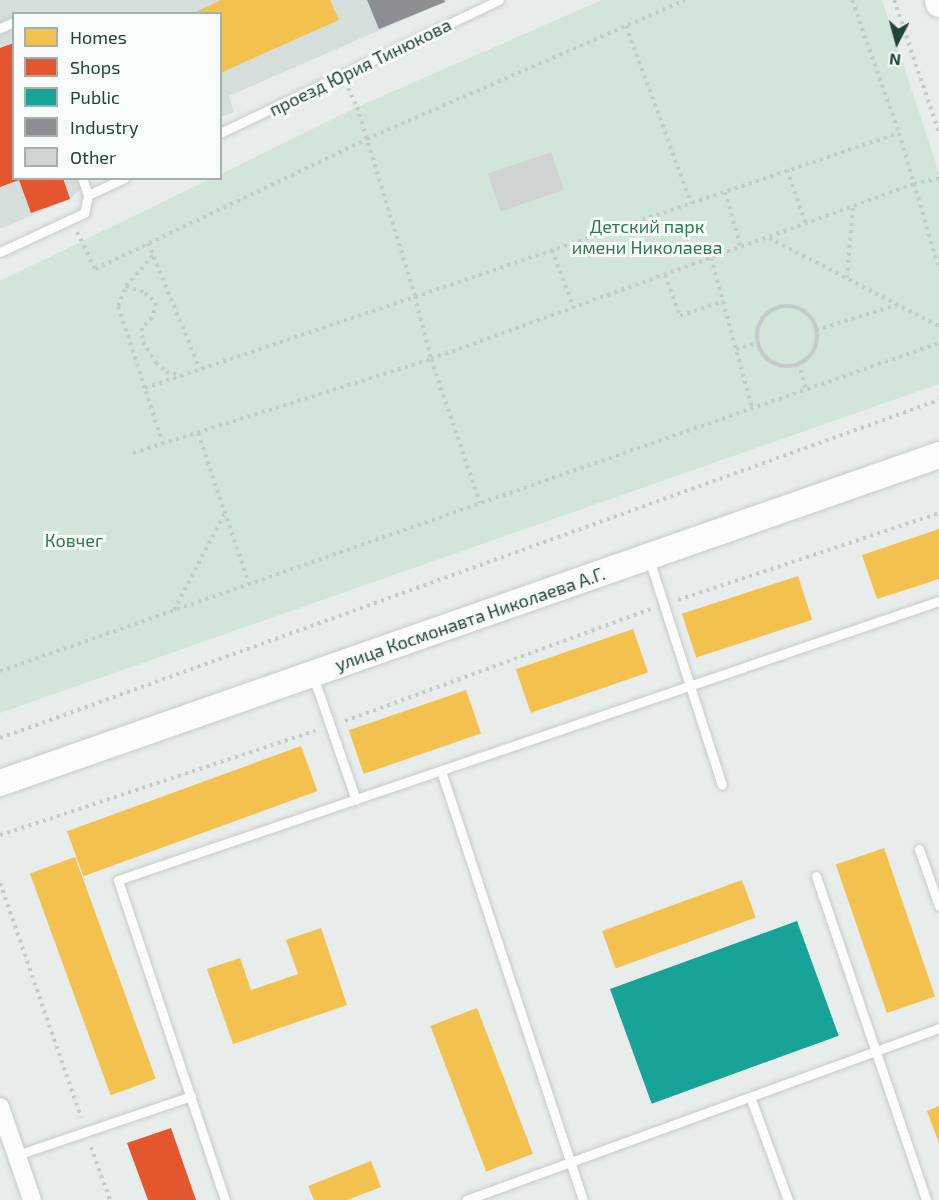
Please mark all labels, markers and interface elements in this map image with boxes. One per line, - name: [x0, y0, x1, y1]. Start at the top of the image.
- legend: [12, 12, 222, 180]
- north arrow: [867, 12, 927, 72]
- street label: проезд Юрия Тинюкова: [265, 13, 455, 121]
- text: Homes: [70, 26, 127, 48]
- text: N: [888, 50, 902, 70]
- text: Shops: [70, 56, 120, 78]
- text: Public: [70, 86, 120, 108]
- text: Industry: [70, 116, 139, 138]
- text: Other: [70, 146, 116, 168]
- park label: Детский парк имени Николаева: [572, 216, 722, 258]
- park label: Ковчег: [45, 529, 103, 551]
- street label: улица Космонавта Николаева А.Г.: [332, 563, 608, 675]

